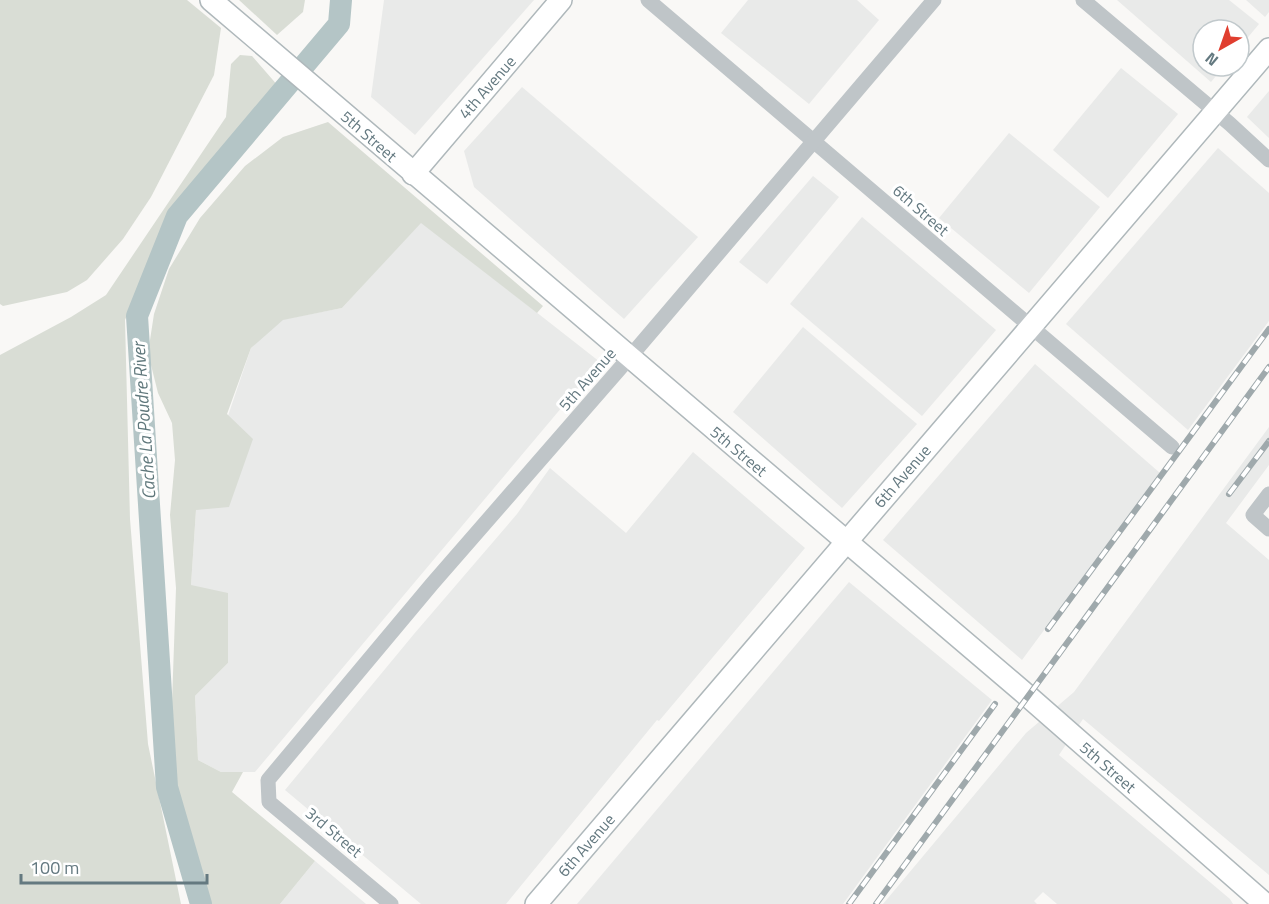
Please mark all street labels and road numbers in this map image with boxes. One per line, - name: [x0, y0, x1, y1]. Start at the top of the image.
- street label: 4th Avenue: [453, 50, 521, 124]
- street label: 5th Street: [335, 105, 403, 168]
- street label: 6th Street: [887, 179, 955, 242]
- street label: 5th Avenue: [553, 342, 621, 416]
- street label: 5th Street: [705, 420, 773, 482]
- street label: 6th Avenue: [868, 439, 936, 513]
- street label: 5th Street: [1074, 736, 1142, 799]
- street label: 3rd Street: [300, 801, 368, 863]
- street label: 6th Avenue: [552, 808, 620, 882]

